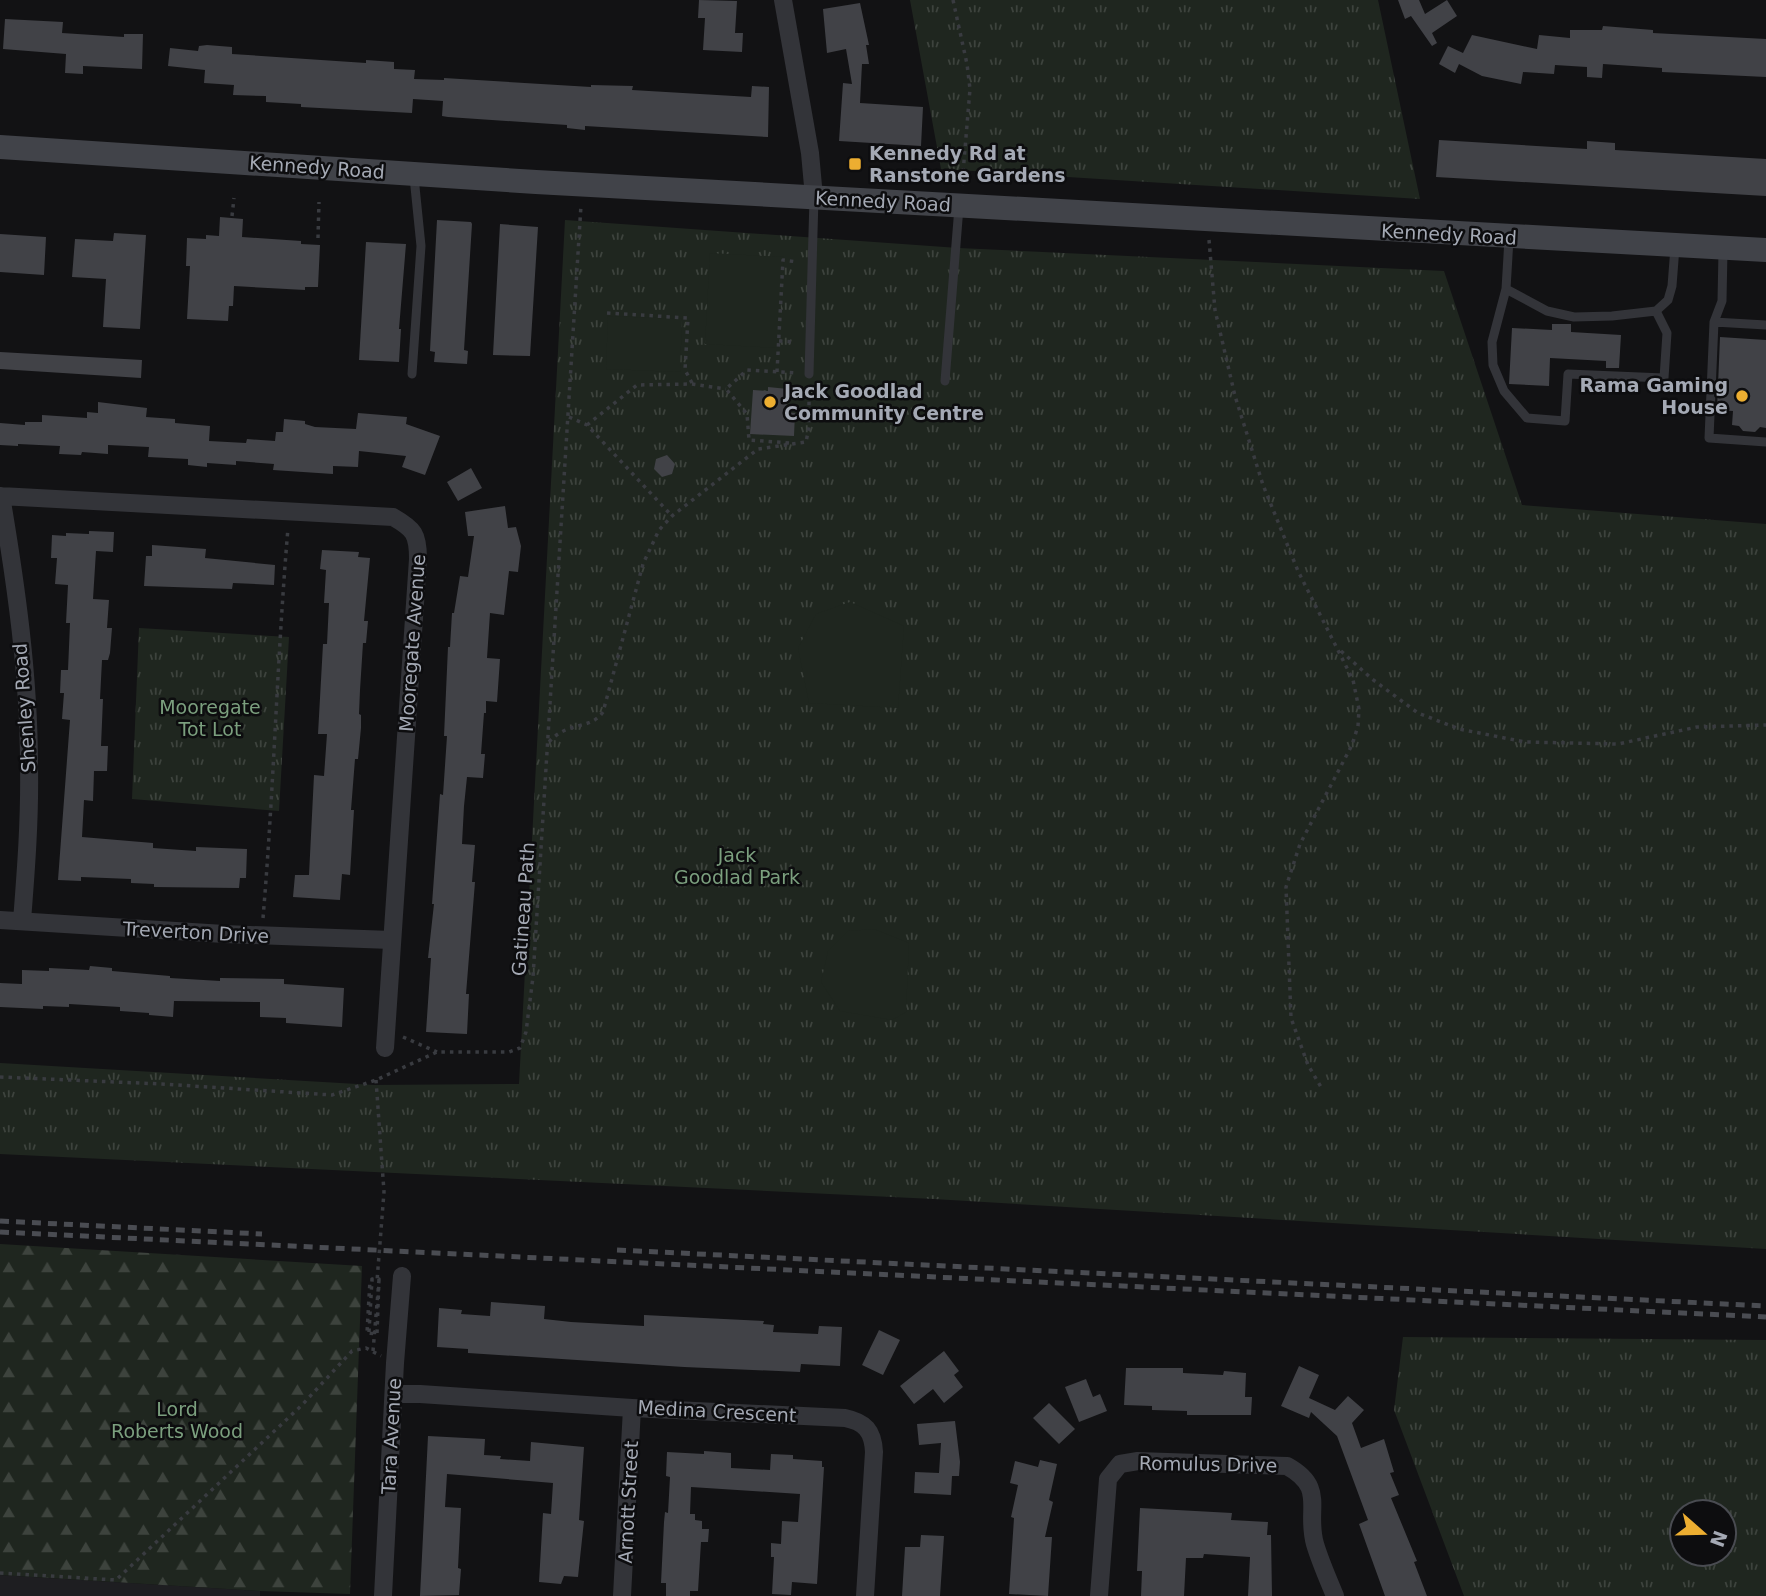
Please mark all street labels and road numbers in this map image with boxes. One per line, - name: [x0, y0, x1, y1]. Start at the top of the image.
- street label: Kennedy Road: [248, 151, 386, 183]
- street label: Kennedy Road: [815, 186, 951, 216]
- street label: Kennedy Road: [1381, 219, 1517, 249]
- street label: Mooregate Avenue: [395, 553, 429, 733]
- street label: Shenley Road: [9, 643, 39, 773]
- street label: Gatineau Path: [507, 841, 539, 977]
- street label: Treverton Drive: [121, 917, 270, 947]
- street label: Tara Avenue: [377, 1377, 405, 1496]
- street label: Medina Crescent: [637, 1396, 797, 1426]
- street label: Arnott Street: [614, 1440, 642, 1564]
- street label: Romulus Drive: [1139, 1452, 1277, 1476]

